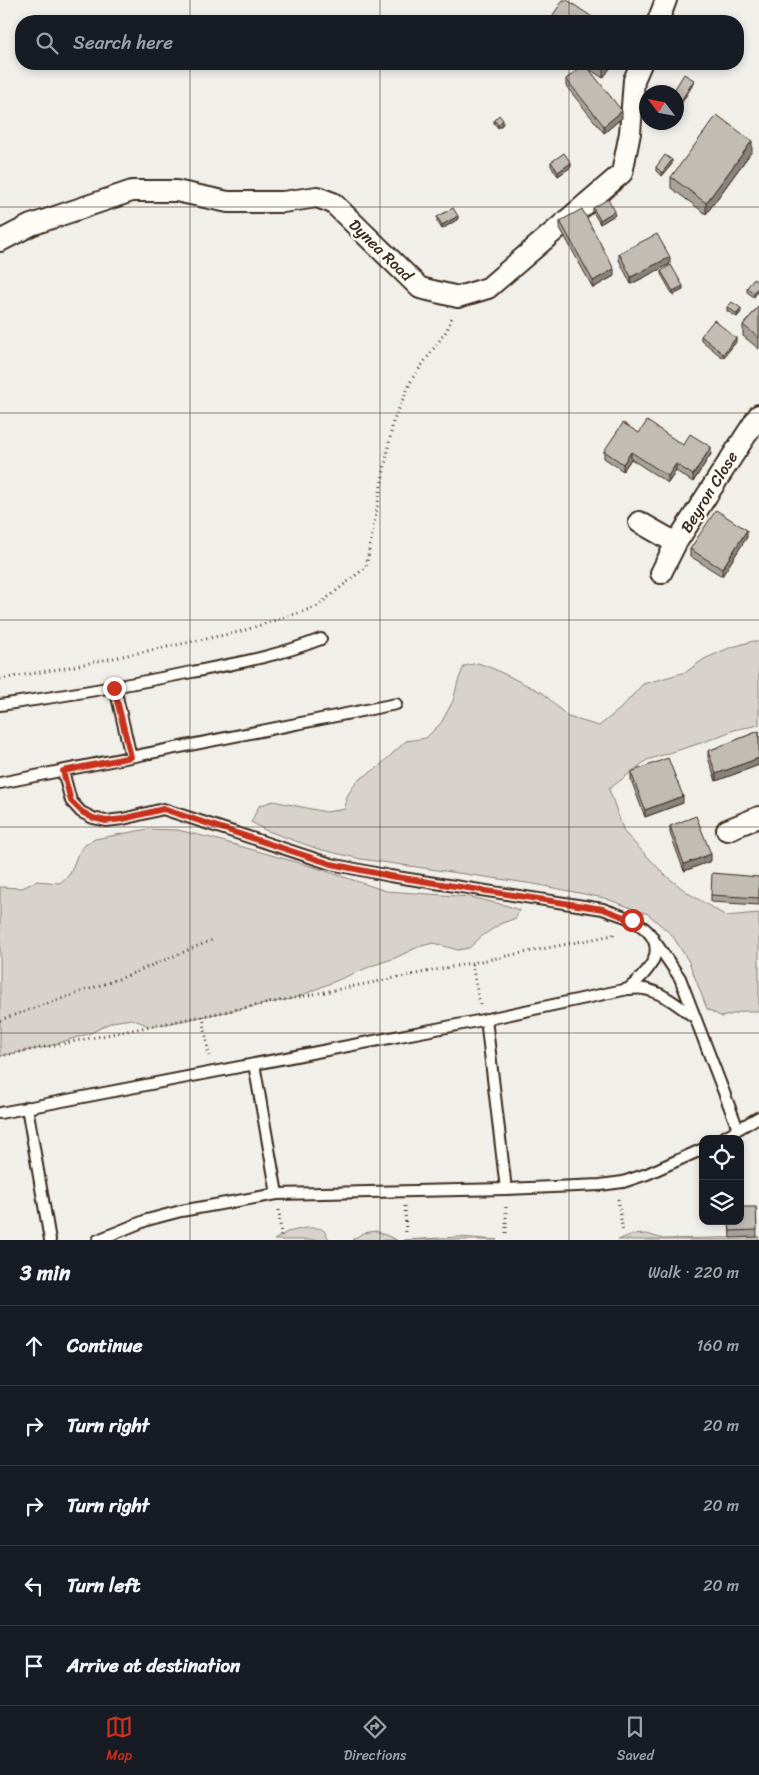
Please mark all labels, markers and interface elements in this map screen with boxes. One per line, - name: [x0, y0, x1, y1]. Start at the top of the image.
- search box: [15, 15, 744, 70]
- text: Search here: [73, 26, 173, 59]
- icon: search: [33, 29, 61, 57]
- north arrow: [639, 85, 684, 130]
- street label: Dynea Road: [342, 211, 421, 290]
- street label: Beyron Close: [672, 445, 746, 539]
- route end: [103, 677, 126, 700]
- route start: [621, 909, 644, 932]
- map controls: [699, 1135, 744, 1225]
- button: locate: [699, 1135, 744, 1180]
- button: layers: [699, 1180, 744, 1225]
- text: 3 min: [20, 1254, 70, 1292]
- text: Walk · 220 m: [648, 1258, 739, 1287]
- text: Continue: [67, 1329, 143, 1362]
- text: 160 m: [696, 1331, 739, 1360]
- icon: ahead: [20, 1332, 48, 1360]
- text: Turn right: [67, 1409, 149, 1442]
- text: 20 m: [703, 1411, 739, 1440]
- icon: right: [20, 1412, 48, 1440]
- text: Turn right: [67, 1489, 149, 1522]
- text: 20 m: [703, 1491, 739, 1520]
- icon: right: [20, 1492, 48, 1520]
- text: Turn left: [67, 1569, 140, 1602]
- text: 20 m: [703, 1571, 739, 1600]
- icon: left: [20, 1572, 48, 1600]
- text: Arrive at destination: [67, 1649, 240, 1682]
- icon: arrive: [20, 1652, 48, 1680]
- tab: Map: [105, 1713, 133, 1768]
- tab: Directions: [344, 1713, 406, 1768]
- tab: Saved: [617, 1713, 654, 1768]

